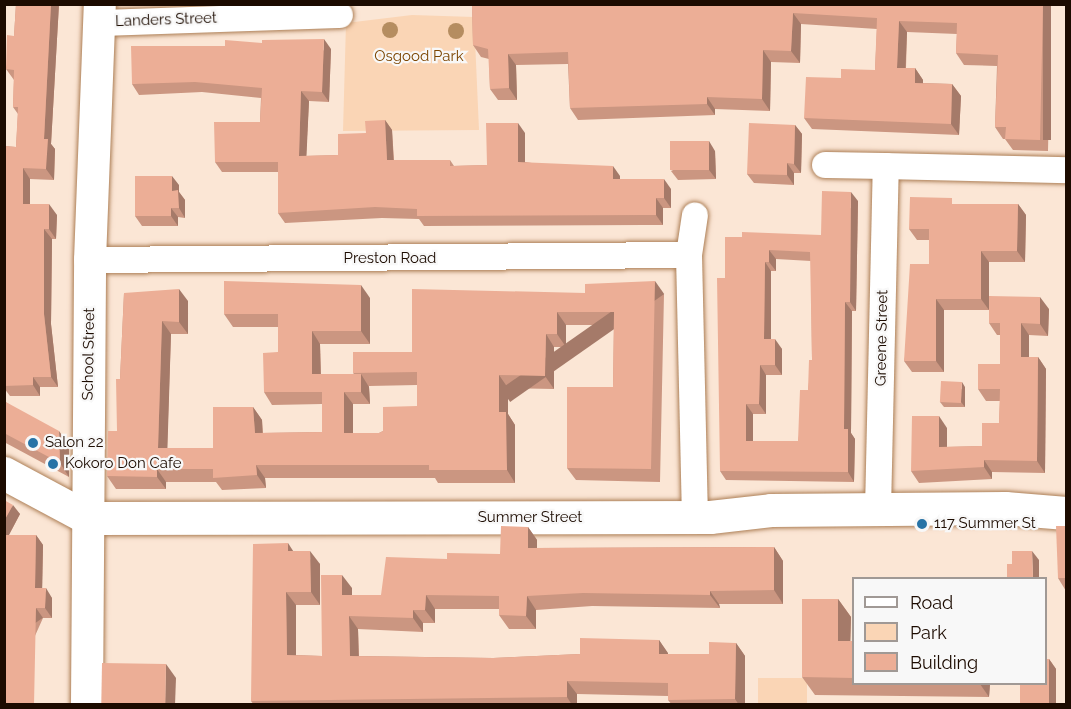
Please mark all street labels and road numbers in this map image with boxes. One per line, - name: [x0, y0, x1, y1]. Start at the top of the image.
- street label: Landers Street: [115, 9, 217, 31]
- street label: Preston Road: [344, 250, 436, 268]
- street label: Greene Street: [872, 290, 892, 386]
- street label: School Street: [79, 307, 99, 401]
- street label: Summer Street: [477, 509, 583, 527]

